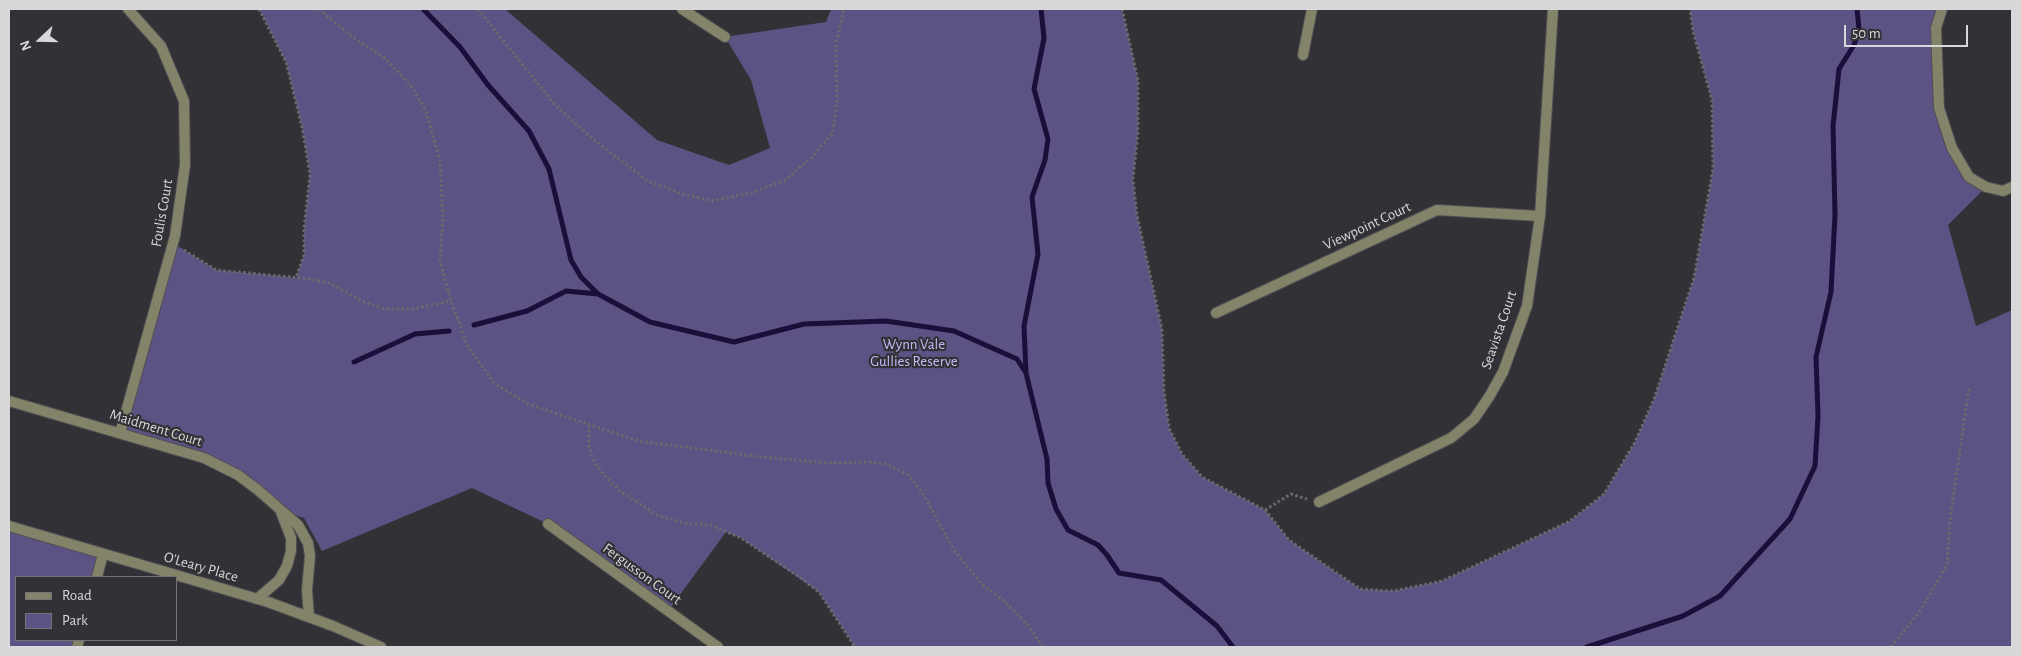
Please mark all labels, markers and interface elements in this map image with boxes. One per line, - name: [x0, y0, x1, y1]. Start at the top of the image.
- north arrow: [15, 15, 65, 65]
- scale bar: [1846, 15, 1970, 47]
- text: 50 m: [1852, 26, 1881, 41]
- text: N: [18, 38, 34, 52]
- street label: Foulis Court: [147, 178, 177, 248]
- street label: Viewpoint Court: [1320, 198, 1414, 254]
- street label: Seavista Court: [1477, 288, 1521, 372]
- park label: Wynn Vale Gullies Reserve: [870, 335, 958, 370]
- street label: Maidment Court: [108, 405, 204, 451]
- street label: Fergusson Court: [599, 539, 685, 609]
- street label: O'Leary Place: [162, 548, 240, 586]
- legend: [15, 576, 178, 641]
- text: Road: [62, 588, 92, 603]
- text: Park: [62, 613, 88, 628]

